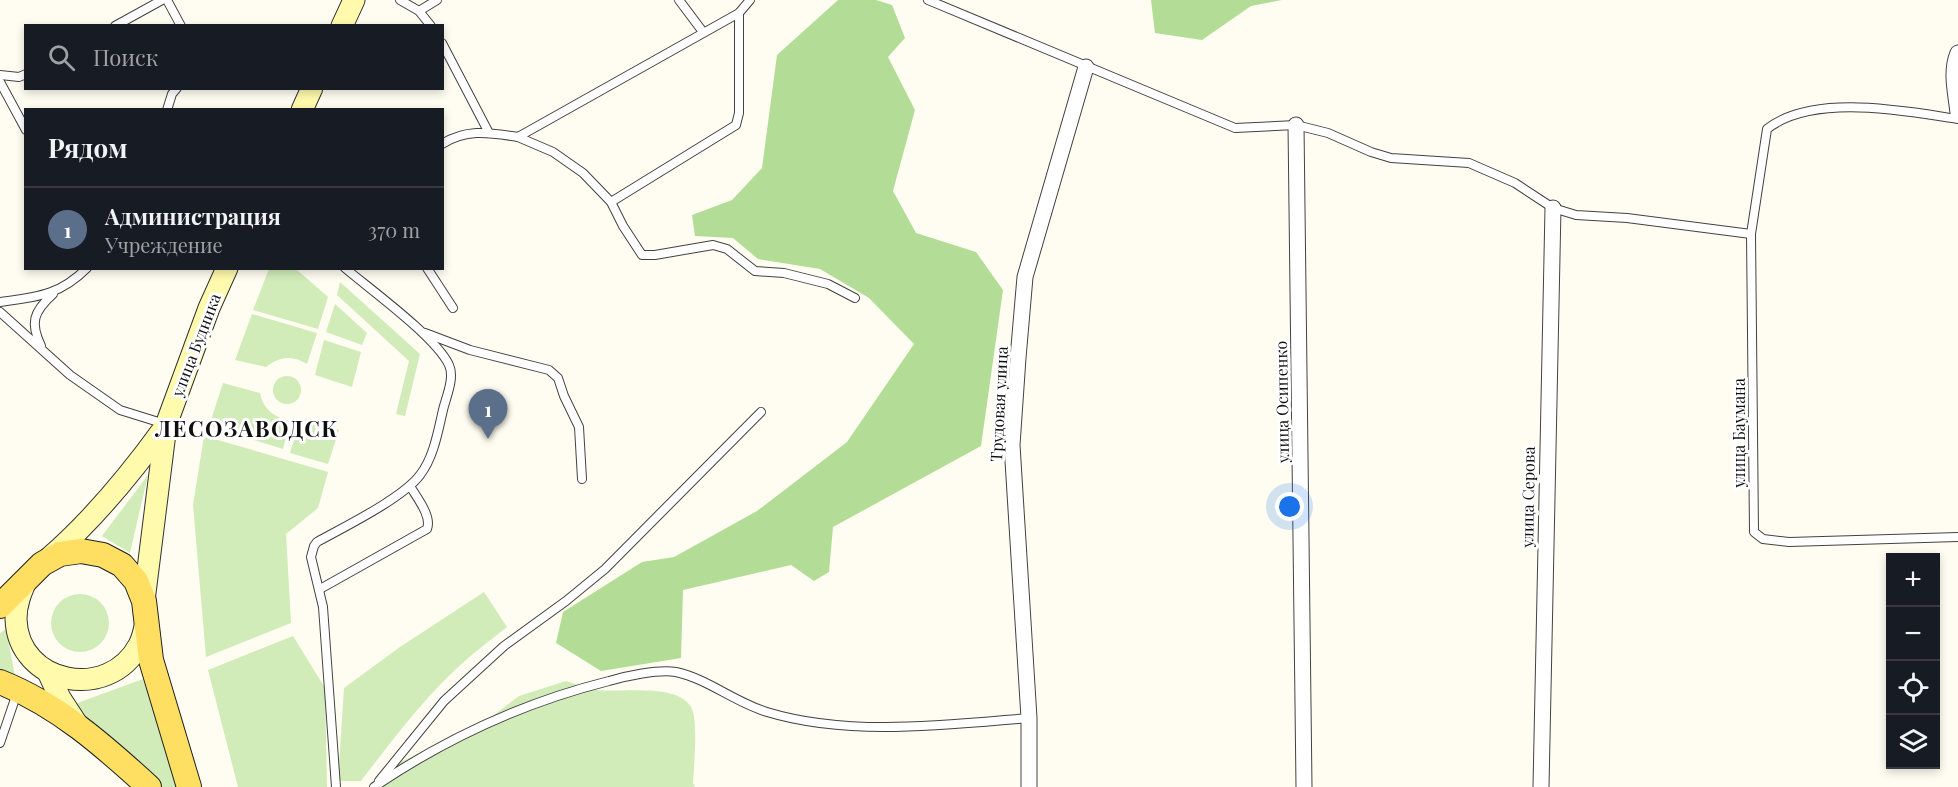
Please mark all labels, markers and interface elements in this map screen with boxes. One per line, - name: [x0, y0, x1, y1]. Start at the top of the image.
- search box: [24, 24, 444, 90]
- icon: search: [45, 41, 78, 74]
- text: Поиск: [93, 42, 158, 72]
- text: Рядом: [48, 130, 127, 165]
- text: Администрация: [105, 201, 281, 231]
- text: 1: [64, 216, 71, 243]
- text: 370 m: [368, 216, 420, 243]
- text: Учреждение: [105, 231, 223, 258]
- street label: улица Будника: [166, 290, 225, 400]
- street label: улица Осипенко: [1270, 341, 1293, 464]
- street label: Трудовая улица: [985, 346, 1012, 462]
- street label: улица Баумана: [1728, 378, 1749, 489]
- pin: 1: [468, 390, 508, 439]
- district label: ЛЕСОЗАВОДСК: [154, 413, 339, 443]
- street label: улица Серова: [1516, 446, 1539, 549]
- your location: [1275, 492, 1304, 521]
- map controls: [1886, 553, 1940, 769]
- button: +: [1886, 553, 1940, 607]
- button: −: [1886, 607, 1940, 661]
- button: locate: [1886, 661, 1940, 715]
- button: layers: [1886, 715, 1940, 769]

